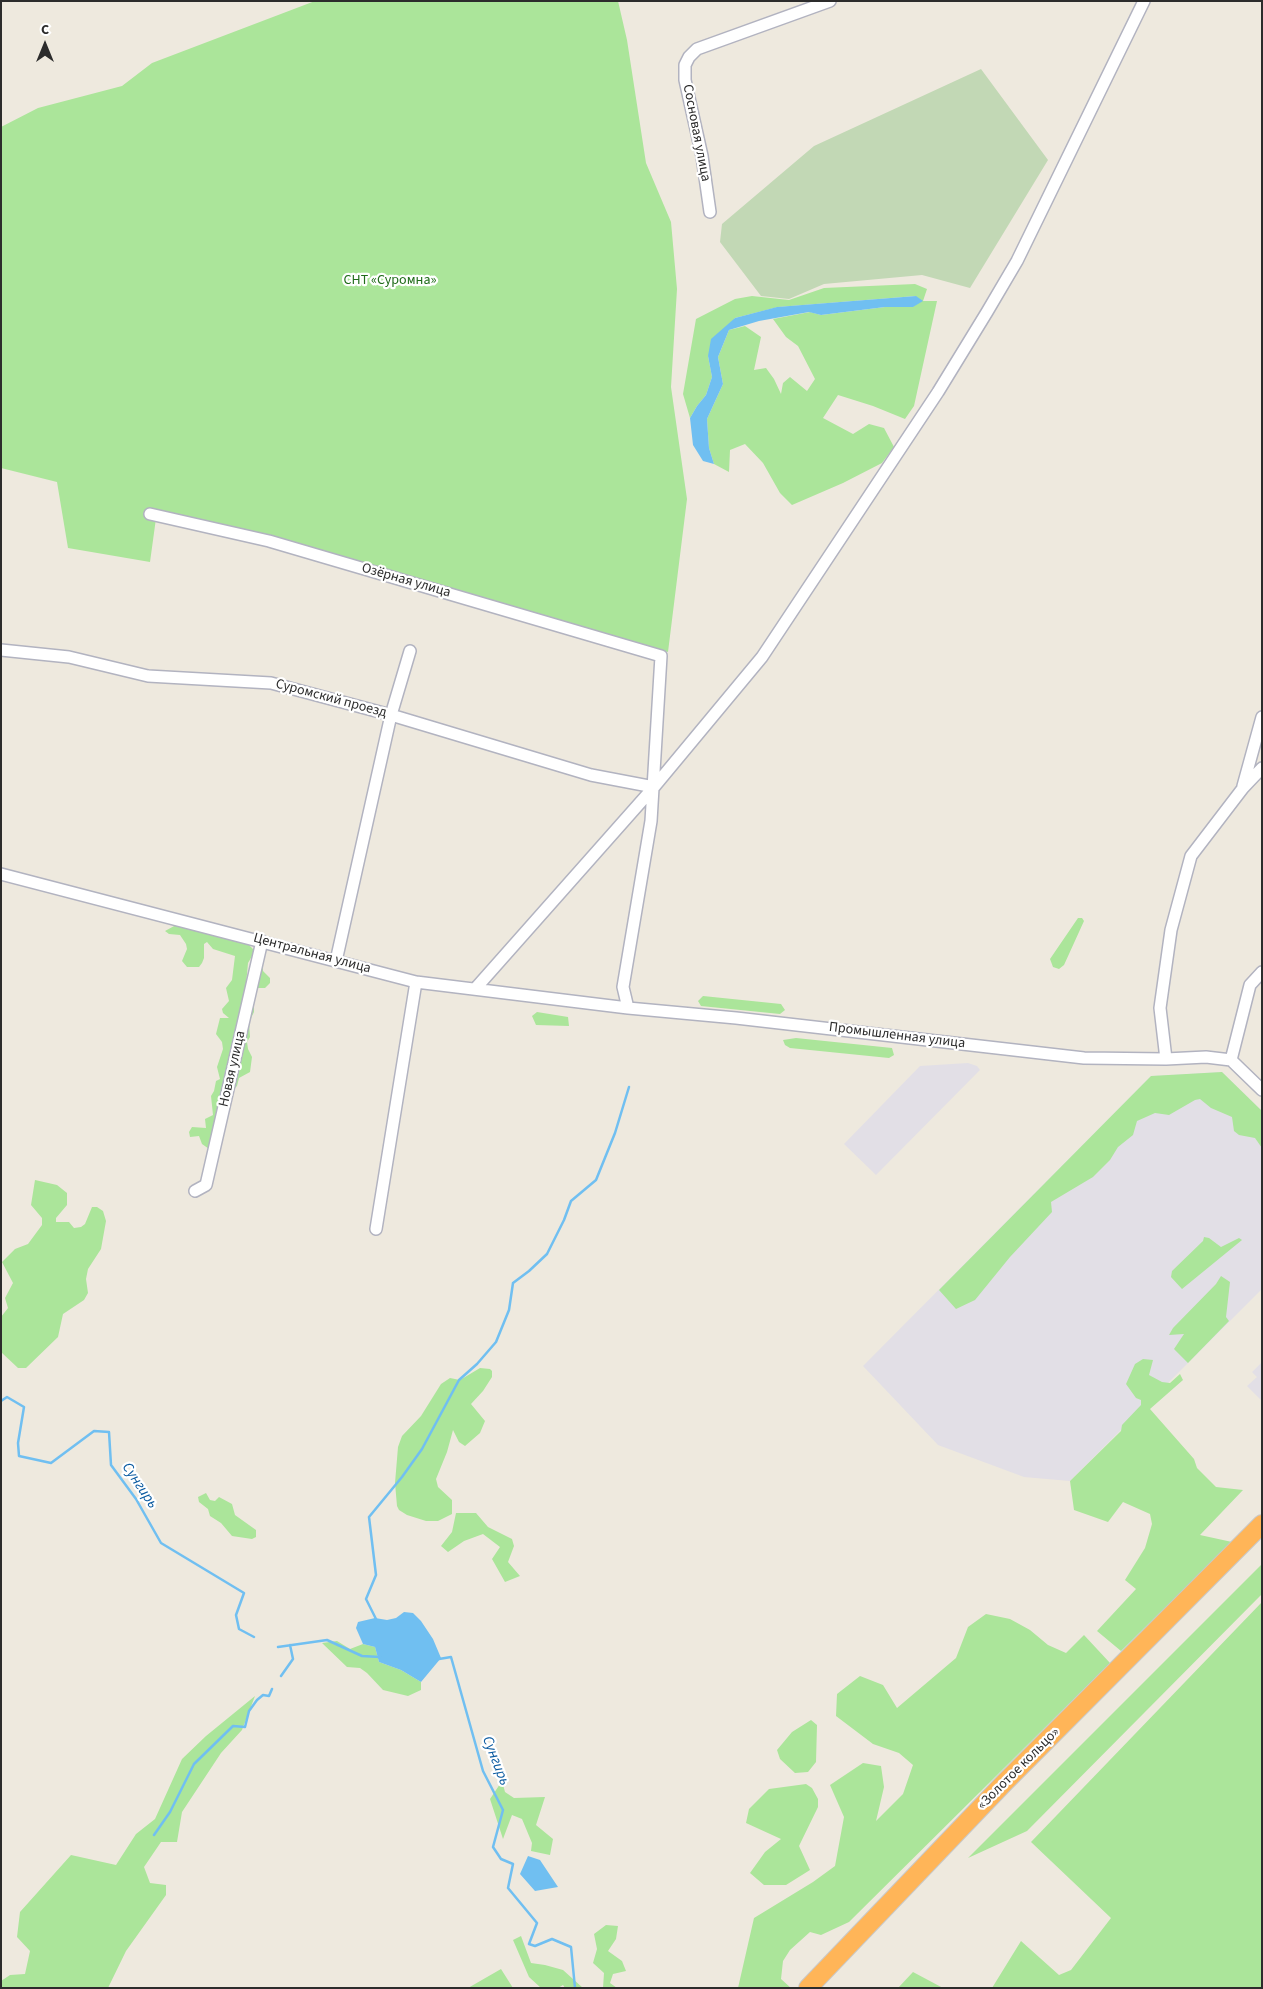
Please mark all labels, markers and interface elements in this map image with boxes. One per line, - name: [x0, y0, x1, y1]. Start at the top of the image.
- north arrow: [20, 20, 70, 70]
- text: С: [41, 20, 49, 40]
- street label: Сосновая улица: [678, 83, 714, 183]
- park label: СНТ «Суромна»: [344, 273, 436, 289]
- street label: Озёрная улица: [360, 560, 452, 602]
- street label: Суромский проезд: [274, 676, 388, 722]
- street label: Центральная улица: [251, 930, 373, 978]
- street label: Промышленная улица: [828, 1019, 966, 1053]
- street label: Новая улица: [216, 1029, 250, 1109]
- water label: Сунгирь: [117, 1460, 161, 1512]
- street label: «Золотое кольцо»: [974, 1724, 1064, 1814]
- water label: Сунгирь: [477, 1734, 513, 1788]

